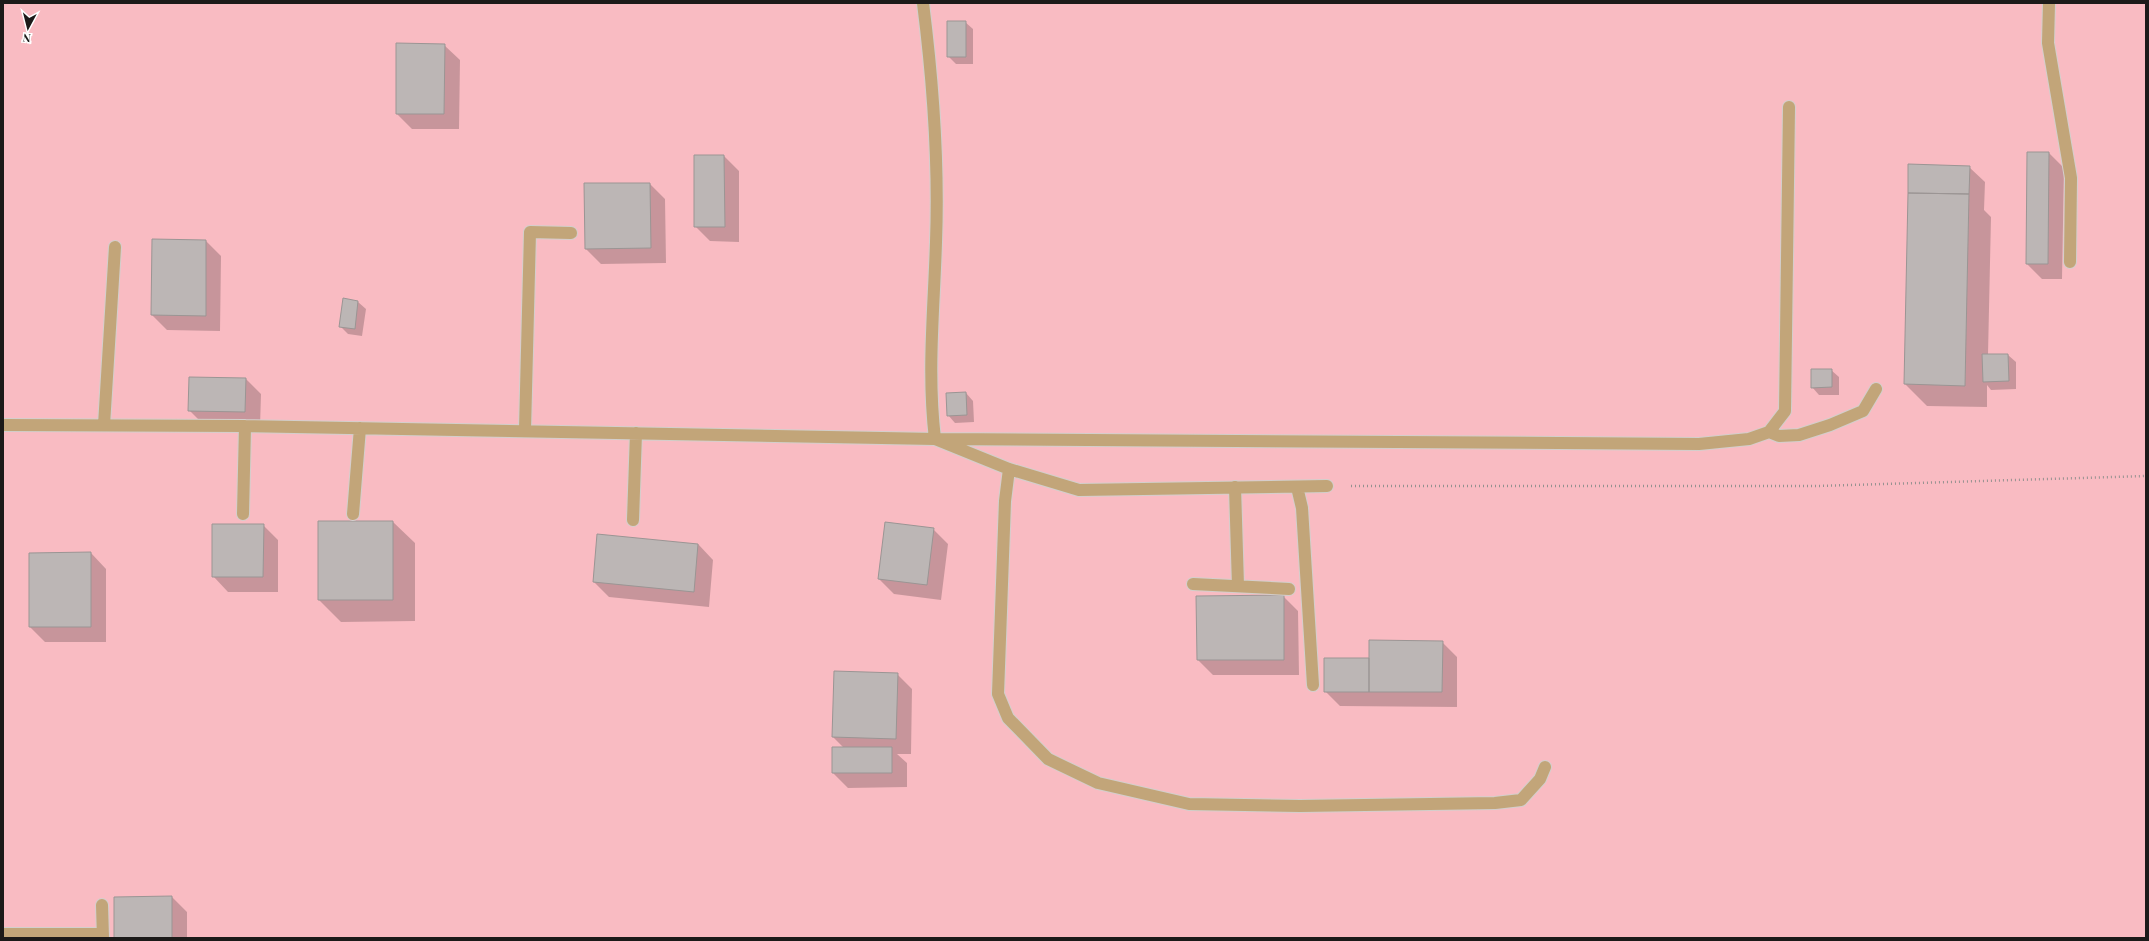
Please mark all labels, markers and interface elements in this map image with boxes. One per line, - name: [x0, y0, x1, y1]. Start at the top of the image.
- north arrow: [8, 8, 48, 48]
- text: N: [22, 30, 32, 46]

